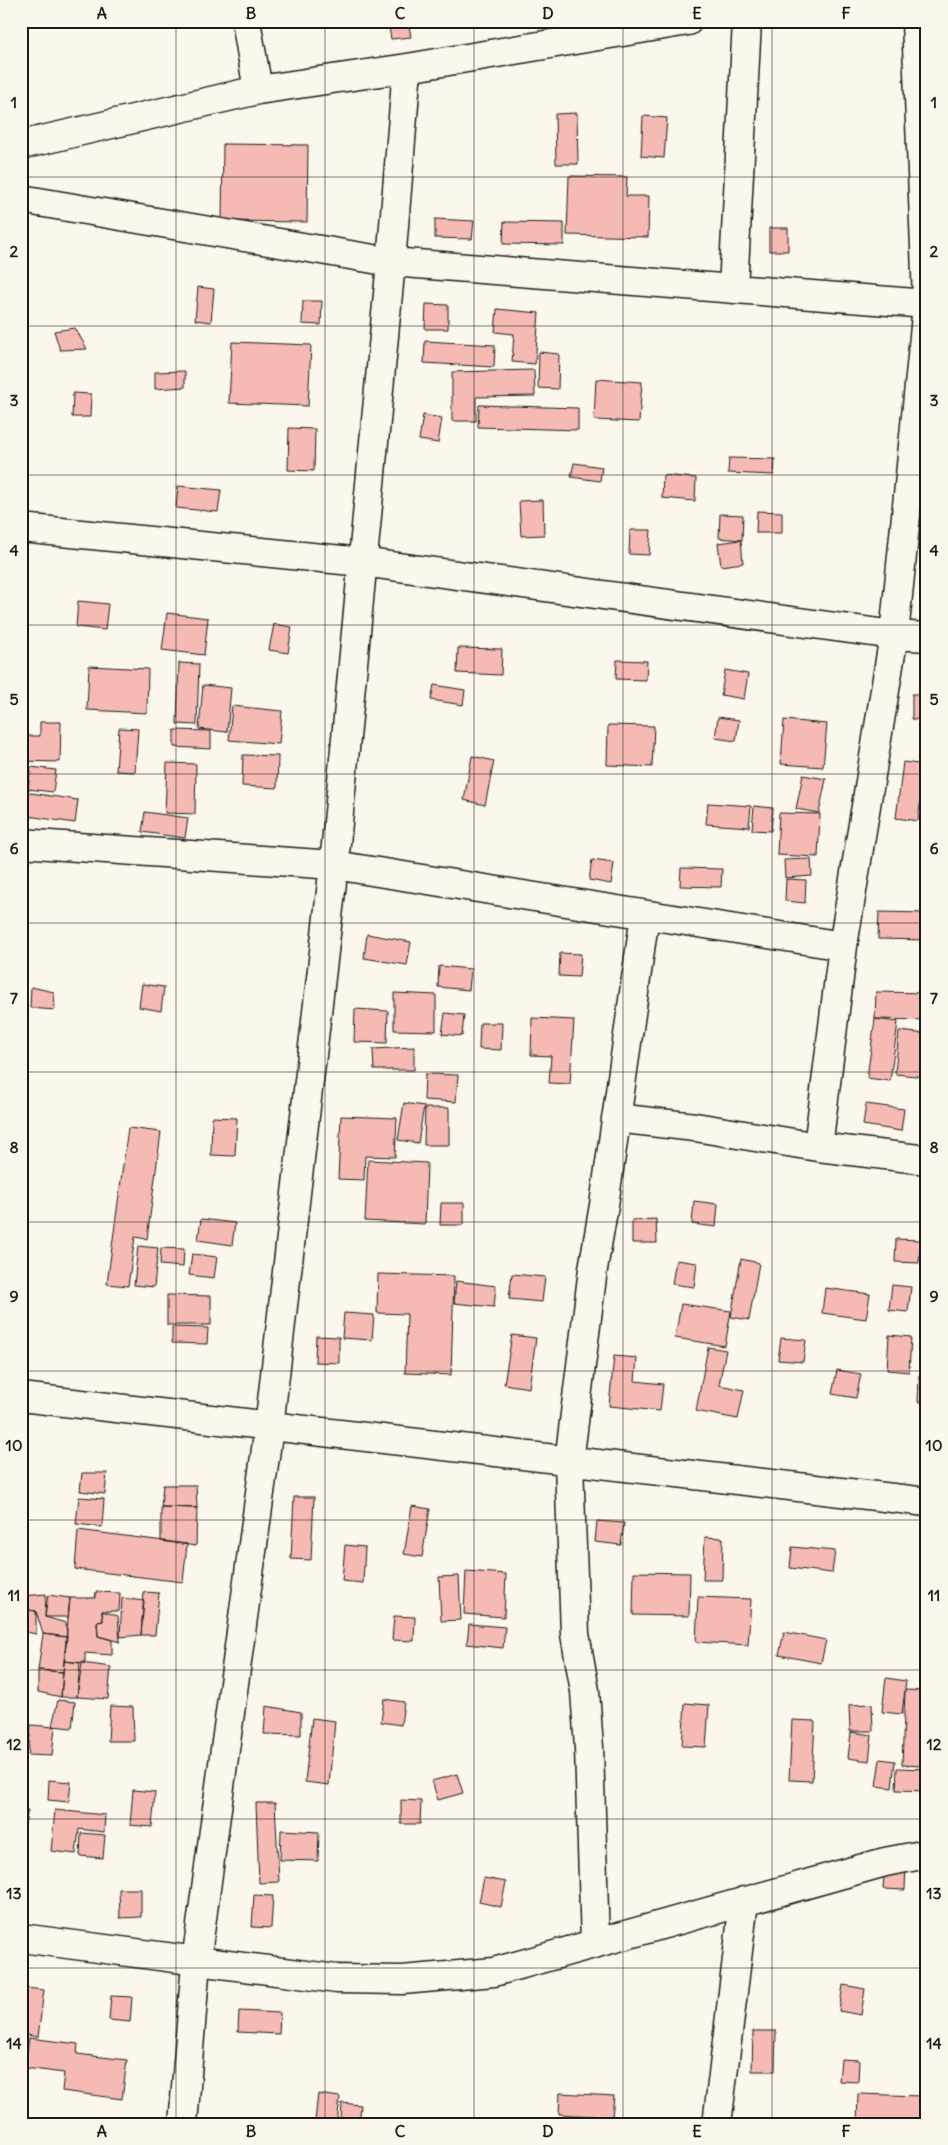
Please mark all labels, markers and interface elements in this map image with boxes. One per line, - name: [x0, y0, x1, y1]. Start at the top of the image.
- text: A: [97, 3, 107, 23]
- text: B: [246, 3, 257, 23]
- text: C: [395, 3, 406, 23]
- text: D: [542, 3, 554, 23]
- text: E: [692, 3, 702, 23]
- text: F: [841, 3, 851, 23]
- text: 1: [11, 92, 17, 112]
- text: 1: [931, 92, 937, 112]
- text: 2: [10, 241, 19, 261]
- text: 2: [930, 241, 939, 261]
- text: 3: [9, 390, 19, 410]
- text: 3: [929, 390, 939, 410]
- text: 4: [9, 540, 19, 560]
- text: 4: [929, 540, 939, 560]
- text: 5: [9, 689, 19, 709]
- text: 5: [929, 689, 939, 709]
- text: 6: [9, 838, 19, 858]
- text: 6: [929, 838, 939, 858]
- text: 7: [10, 988, 18, 1008]
- text: 7: [930, 988, 938, 1008]
- text: 8: [9, 1137, 19, 1157]
- text: 8: [929, 1137, 939, 1157]
- text: 9: [9, 1286, 19, 1306]
- text: 9: [929, 1286, 939, 1306]
- text: 10: [6, 1435, 22, 1455]
- text: 10: [926, 1435, 942, 1455]
- text: 11: [8, 1585, 20, 1605]
- text: 11: [928, 1585, 940, 1605]
- text: 12: [6, 1734, 22, 1754]
- text: 12: [926, 1734, 942, 1754]
- text: 13: [6, 1883, 22, 1903]
- text: 13: [926, 1883, 942, 1903]
- text: 14: [6, 2033, 22, 2053]
- text: 14: [926, 2033, 942, 2053]
- text: A: [97, 2121, 107, 2141]
- text: B: [246, 2121, 257, 2141]
- text: C: [395, 2121, 406, 2141]
- text: D: [542, 2121, 554, 2141]
- text: E: [692, 2121, 702, 2141]
- text: F: [841, 2121, 851, 2141]

